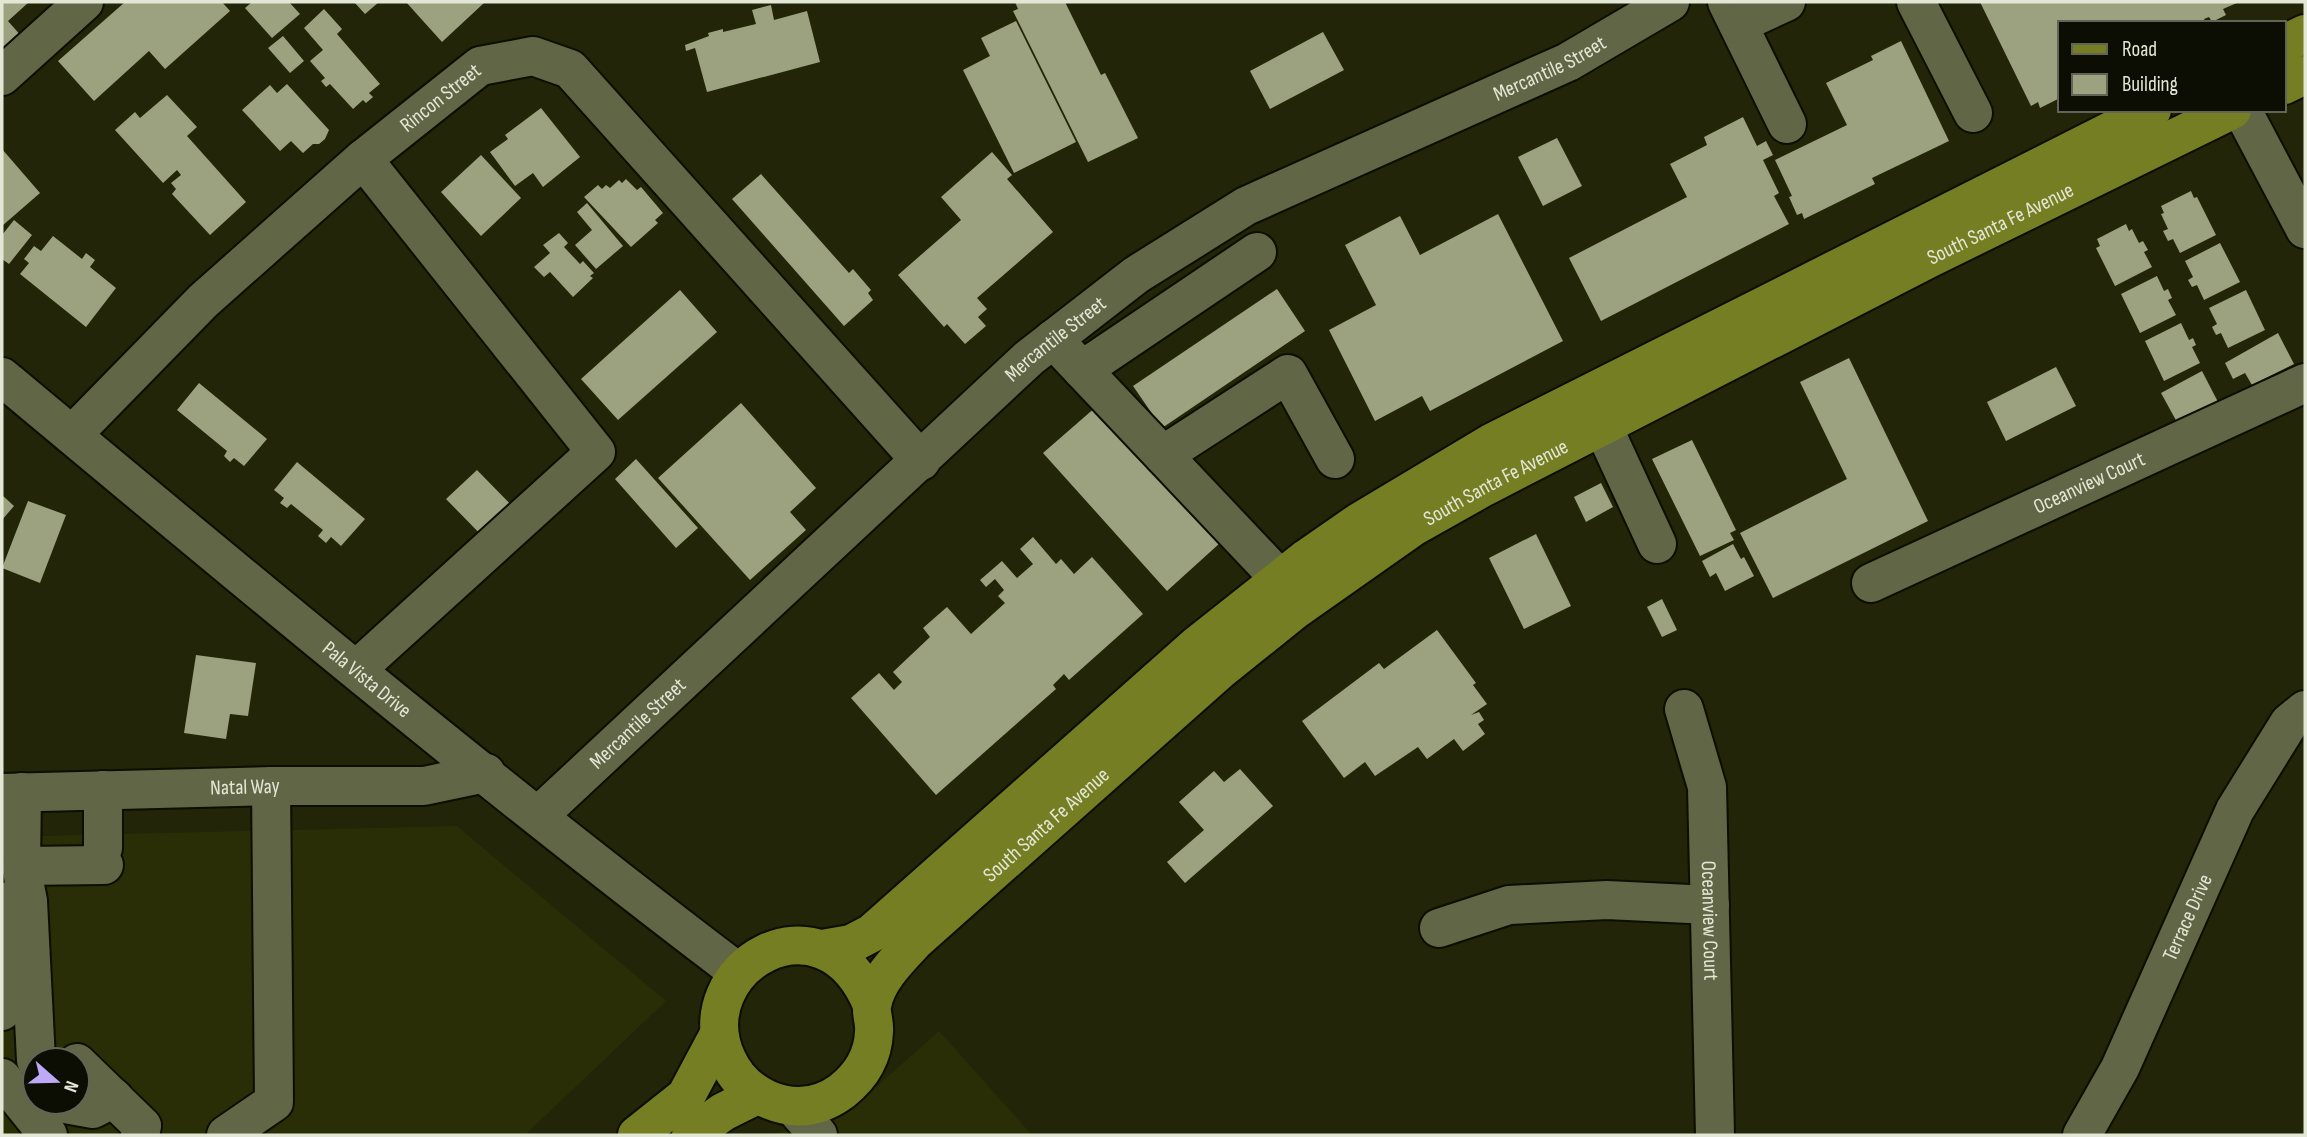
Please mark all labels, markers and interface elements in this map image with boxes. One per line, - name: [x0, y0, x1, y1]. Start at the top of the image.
- legend: [2058, 21, 2286, 112]
- street label: Mercantile Street: [1489, 30, 1610, 106]
- text: Road: [2122, 37, 2157, 62]
- street label: Rincon Street: [395, 58, 486, 137]
- text: Building: [2122, 72, 2178, 97]
- street label: South Santa Fe Avenue: [1923, 177, 2078, 270]
- street label: Mercantile Street: [1000, 291, 1111, 387]
- street label: South Santa Fe Avenue: [1419, 434, 1572, 531]
- street label: Oceanview Court: [2029, 446, 2149, 519]
- street label: Pala Vista Drive: [318, 636, 417, 723]
- street label: Mercantile Street: [584, 672, 691, 774]
- street label: South Santa Fe Avenue: [978, 762, 1114, 887]
- street label: Natal Way: [210, 773, 280, 800]
- street label: Oceanview Court: [1696, 860, 1724, 981]
- street label: Terrace Drive: [2157, 870, 2217, 965]
- north arrow: [21, 1046, 91, 1116]
- text: N: [58, 1078, 83, 1095]

